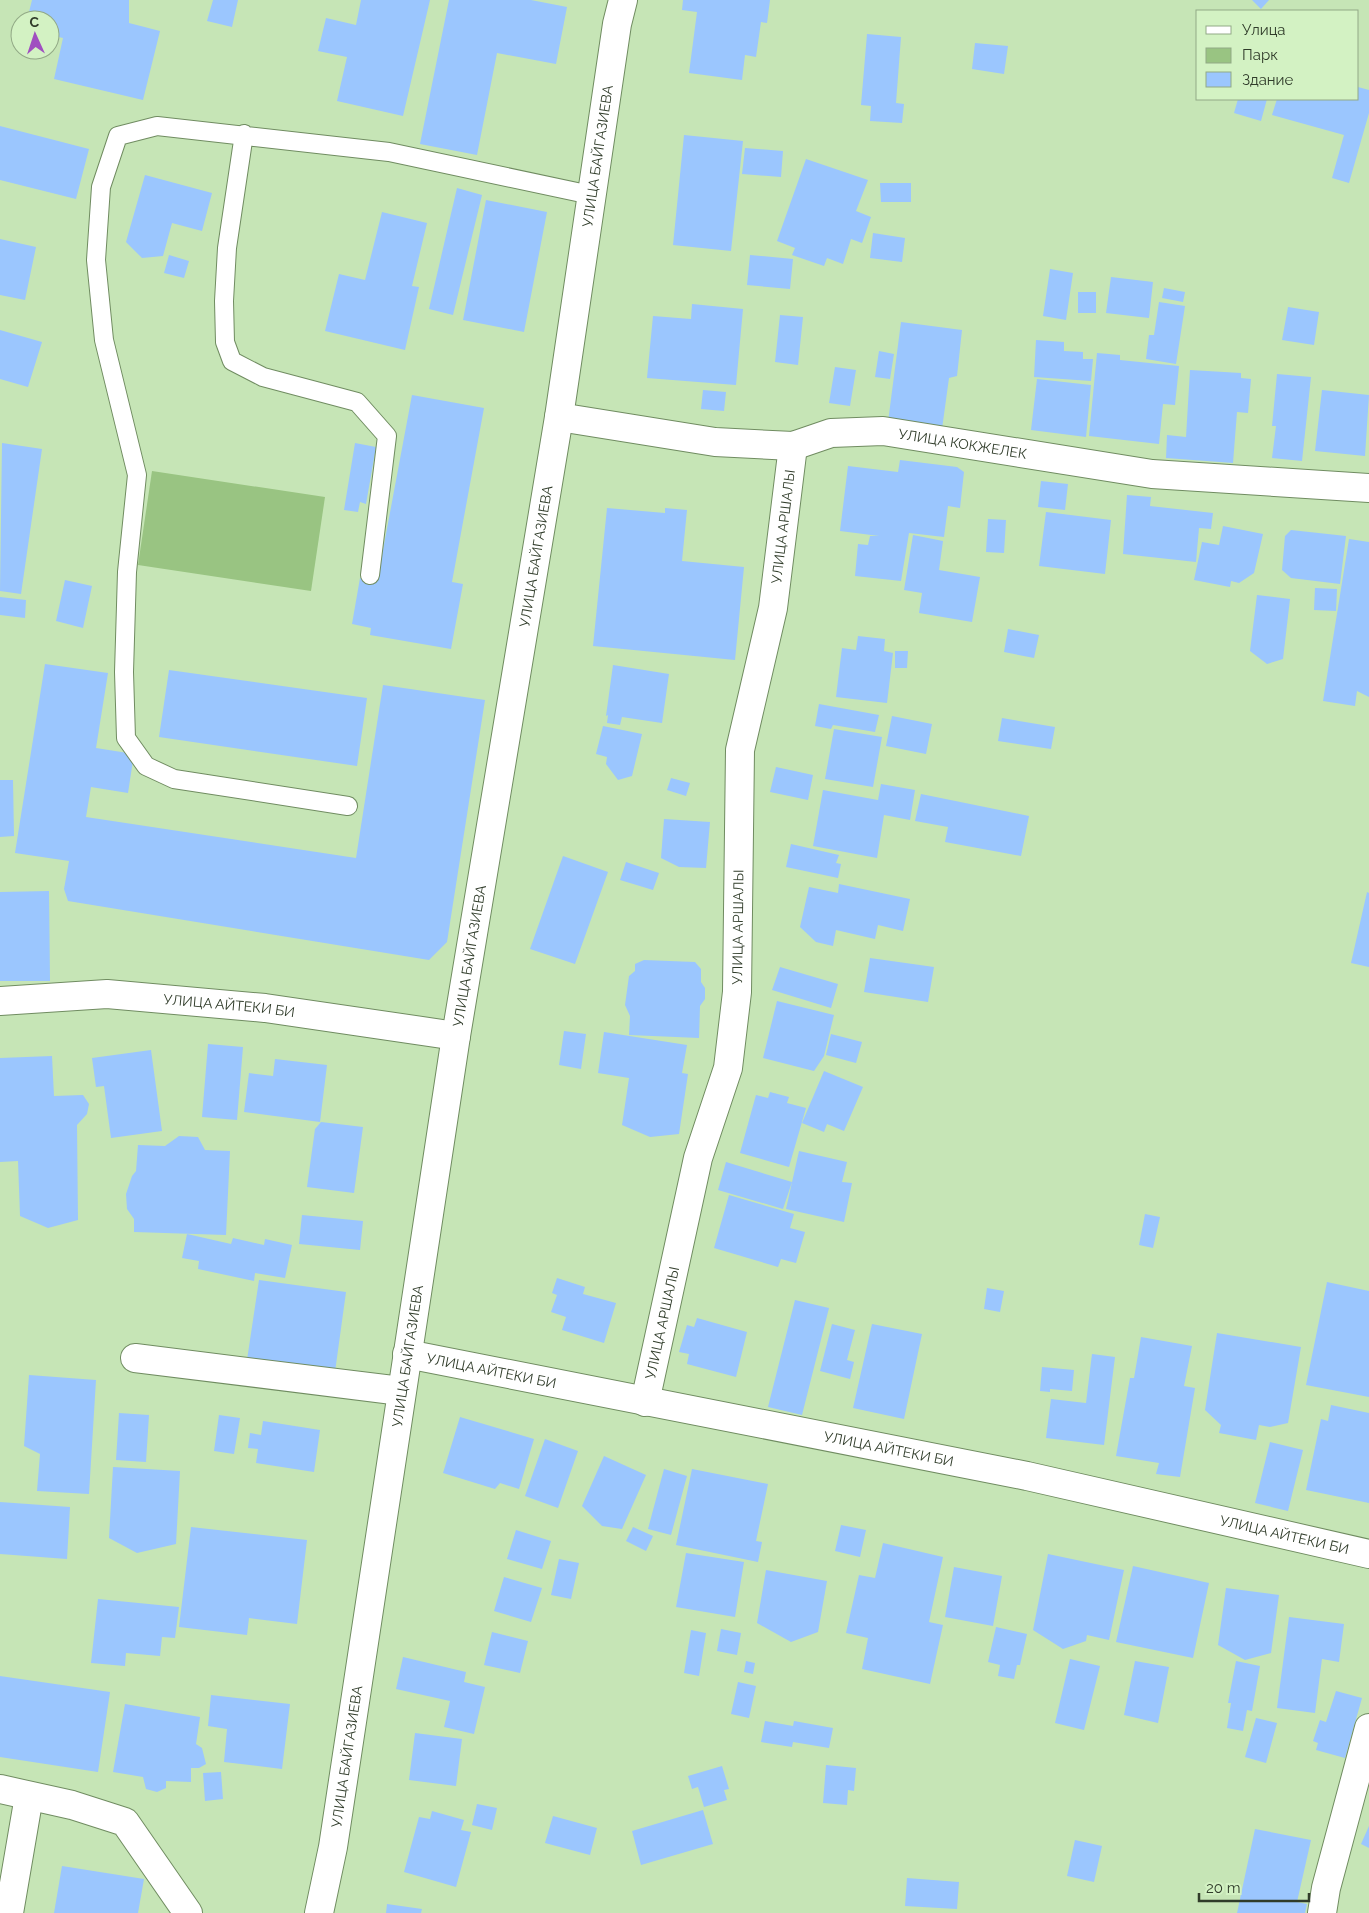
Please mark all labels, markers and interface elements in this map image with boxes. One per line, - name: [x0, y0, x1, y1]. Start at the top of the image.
- north arrow: [10, 10, 60, 60]
- legend: [1196, 10, 1359, 100]
- text: С: [29, 14, 40, 30]
- text: Улица: [1242, 21, 1286, 39]
- text: Парк: [1242, 46, 1278, 64]
- text: Здание: [1242, 71, 1294, 89]
- street label: УЛИЦА БАЙГАЗИЕВА: [579, 83, 616, 228]
- street label: УЛИЦА КОКЖЕЛЕК: [897, 426, 1028, 462]
- street label: УЛИЦА АРШАЛЫ: [768, 468, 798, 585]
- street label: УЛИЦА БАЙГАЗИЕВА: [516, 484, 556, 628]
- street label: УЛИЦА АРШАЛЫ: [729, 870, 747, 985]
- street label: УЛИЦА БАЙГАЗИЕВА: [450, 883, 489, 1028]
- street label: УЛИЦА АЙТЕКИ БИ: [163, 991, 296, 1020]
- street label: УЛИЦА АРШАЛЫ: [642, 1265, 682, 1381]
- street label: УЛИЦА БАЙГАЗИЕВА: [389, 1283, 426, 1428]
- street label: УЛИЦА АЙТЕКИ БИ: [425, 1350, 558, 1391]
- street label: УЛИЦА АЙТЕКИ БИ: [822, 1428, 955, 1469]
- street label: УЛИЦА АЙТЕКИ БИ: [1218, 1512, 1351, 1557]
- street label: УЛИЦА БАЙГАЗИЕВА: [328, 1684, 365, 1829]
- scale bar: [1199, 1870, 1309, 1902]
- text: 20 m: [1206, 1879, 1241, 1897]

